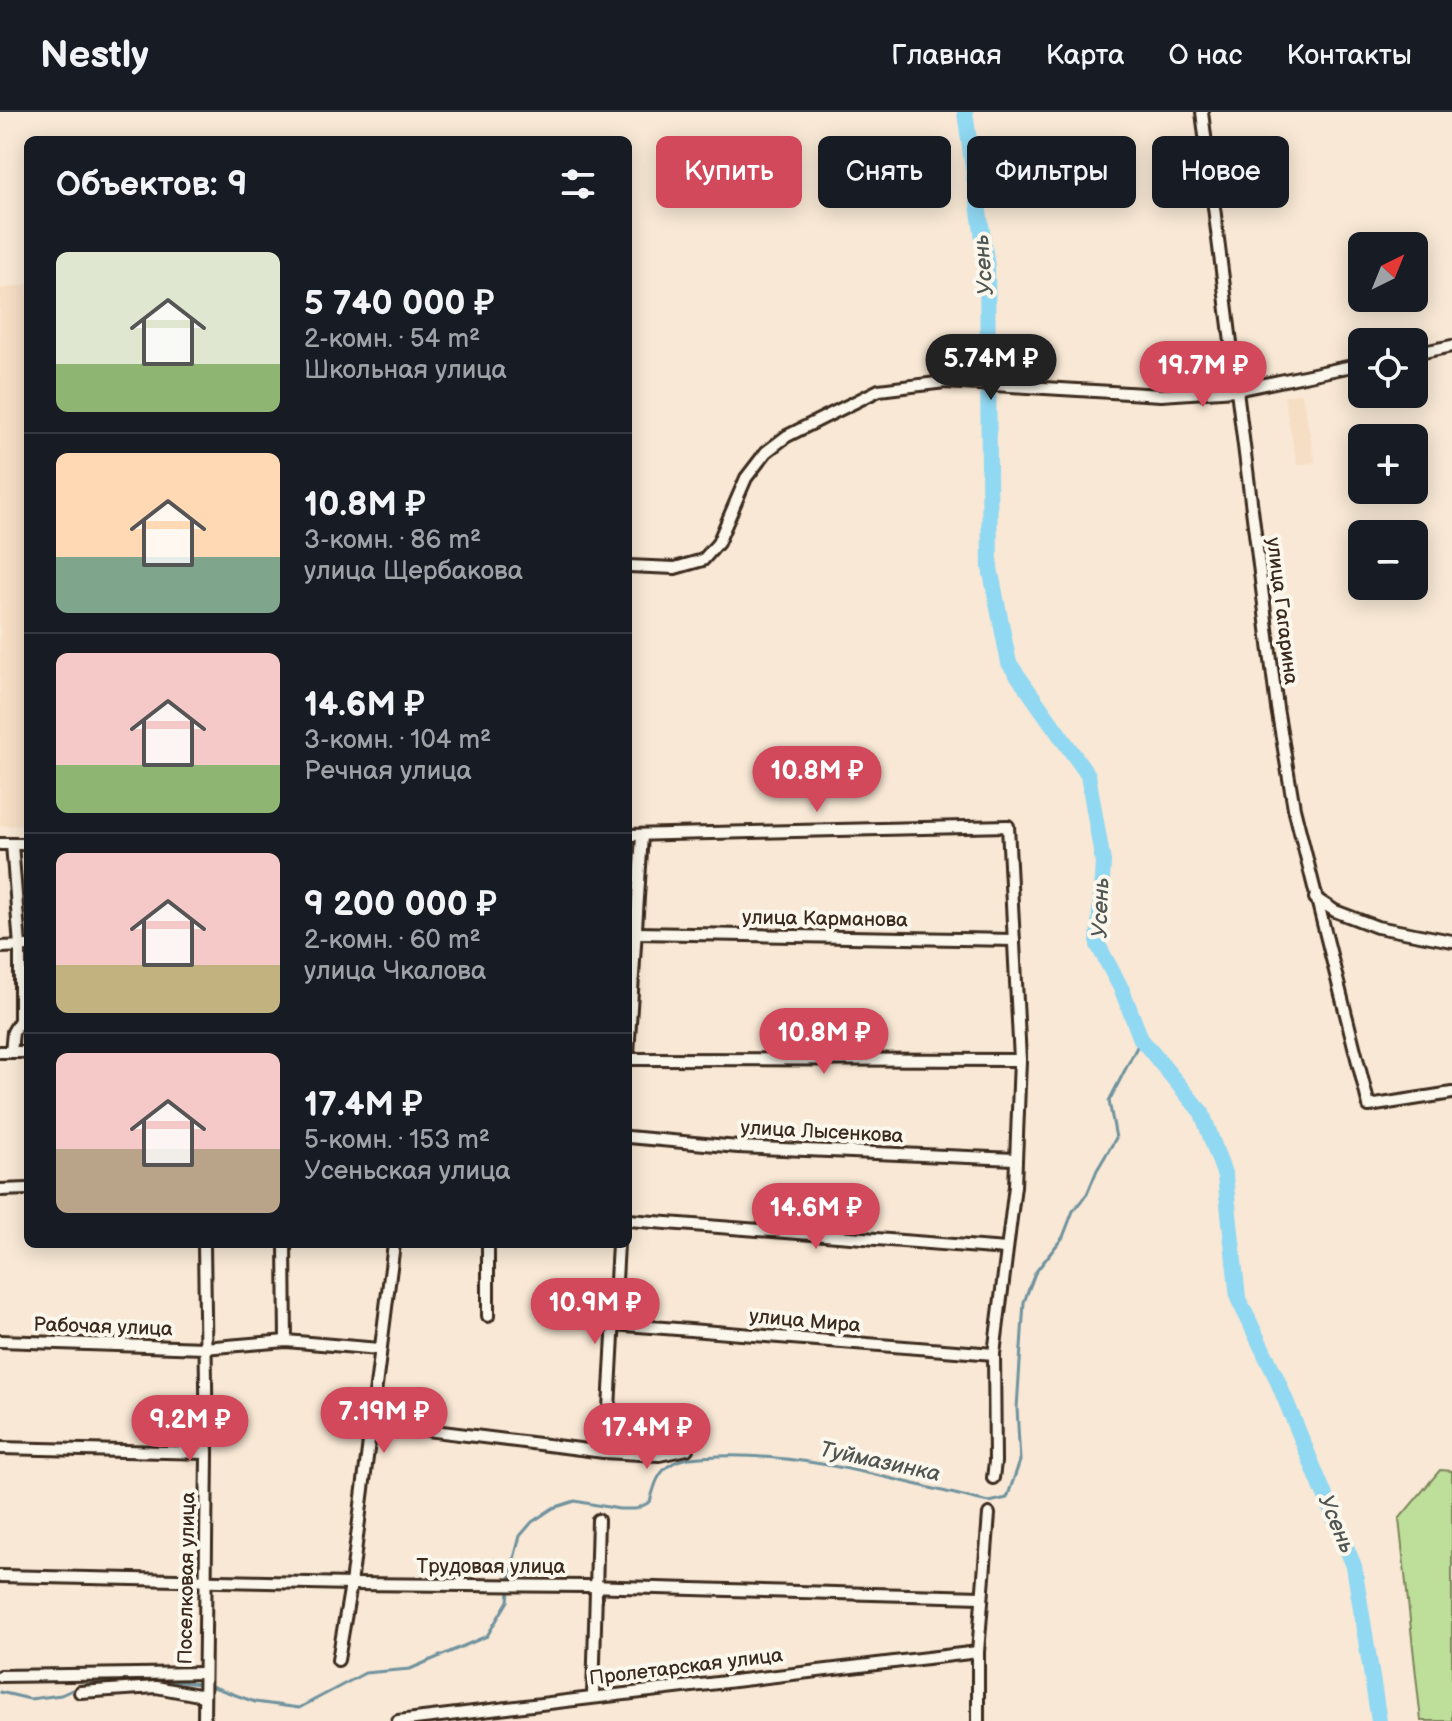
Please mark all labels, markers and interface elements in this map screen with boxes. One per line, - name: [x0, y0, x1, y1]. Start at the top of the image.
- text: Nestly: [40, 33, 149, 78]
- text: Главная: [891, 39, 1002, 72]
- text: Карта: [1046, 39, 1125, 72]
- text: О нас: [1169, 39, 1242, 72]
- text: Контакты: [1286, 39, 1412, 72]
- chip: Купить: [656, 136, 802, 208]
- chip: Снять: [818, 136, 951, 208]
- chip: Фильтры: [967, 136, 1136, 208]
- chip: Новое: [1152, 136, 1289, 208]
- icon: filters: [556, 162, 600, 206]
- text: Объектов: 9: [56, 164, 247, 205]
- north arrow: [1348, 232, 1428, 312]
- map controls: [1348, 232, 1428, 600]
- water label: Усень: [968, 233, 1000, 296]
- text: 5 740 000 ₽: [304, 283, 494, 324]
- icon: home: [120, 284, 216, 380]
- text: 2-комн. · 54 m²: [304, 324, 480, 355]
- button: locate: [1348, 328, 1428, 408]
- pin: 5.74M ₽: [917, 334, 1065, 402]
- pin: 19.7M ₽: [1129, 341, 1277, 409]
- text: 5.74M ₽: [944, 344, 1038, 375]
- text: 19.7M ₽: [1158, 351, 1248, 382]
- text: Школьная улица: [304, 355, 507, 386]
- button: +: [1348, 424, 1428, 504]
- text: 10.8M ₽: [304, 484, 426, 525]
- icon: home: [120, 485, 216, 581]
- button: −: [1348, 520, 1428, 600]
- text: 3-комн. · 86 m²: [304, 525, 481, 556]
- street label: улица Гагарина: [1261, 536, 1303, 686]
- text: улица Щербакова: [304, 556, 523, 587]
- text: 14.6M ₽: [304, 684, 425, 725]
- icon: home: [120, 685, 216, 781]
- text: 3-комн. · 104 m²: [304, 725, 491, 756]
- pin: 10.8M ₽: [743, 746, 891, 814]
- text: Речная улица: [304, 756, 472, 787]
- text: 10.8M ₽: [770, 756, 864, 787]
- water label: Усень: [1086, 877, 1116, 939]
- text: 9 200 000 ₽: [304, 884, 497, 925]
- icon: home: [120, 885, 216, 981]
- street label: улица Карманова: [742, 906, 908, 932]
- text: 2-комн. · 60 m²: [304, 925, 481, 956]
- text: улица Чкалова: [304, 956, 486, 987]
- pin: 10.8M ₽: [750, 1008, 898, 1076]
- text: 10.8M ₽: [777, 1018, 871, 1049]
- text: 17.4M ₽: [304, 1084, 423, 1125]
- icon: home: [120, 1085, 216, 1181]
- street label: улица Лысенкова: [740, 1116, 904, 1148]
- text: 5-комн. · 153 m²: [304, 1125, 490, 1156]
- text: Усеньская улица: [304, 1156, 511, 1187]
- pin: 14.6M ₽: [742, 1183, 890, 1251]
- text: 14.6M ₽: [770, 1193, 862, 1224]
- pin: 10.9M ₽: [521, 1278, 669, 1346]
- text: 10.9M ₽: [549, 1288, 641, 1319]
- street label: улица Мира: [748, 1304, 862, 1338]
- street label: Рабочая улица: [33, 1313, 173, 1341]
- pin: 7.19M ₽: [310, 1387, 458, 1455]
- pin: 9.2M ₽: [125, 1395, 255, 1463]
- text: 7.19M ₽: [339, 1397, 429, 1428]
- pin: 17.4M ₽: [573, 1403, 721, 1471]
- text: 9.2M ₽: [149, 1405, 231, 1436]
- text: 17.4M ₽: [602, 1413, 692, 1444]
- water label: Туймазинка: [817, 1436, 943, 1488]
- street label: Поселковая улица: [173, 1491, 201, 1665]
- water label: Усень: [1312, 1491, 1360, 1557]
- street label: Трудовая улица: [417, 1555, 566, 1579]
- street label: Пролетарская улица: [588, 1643, 784, 1691]

